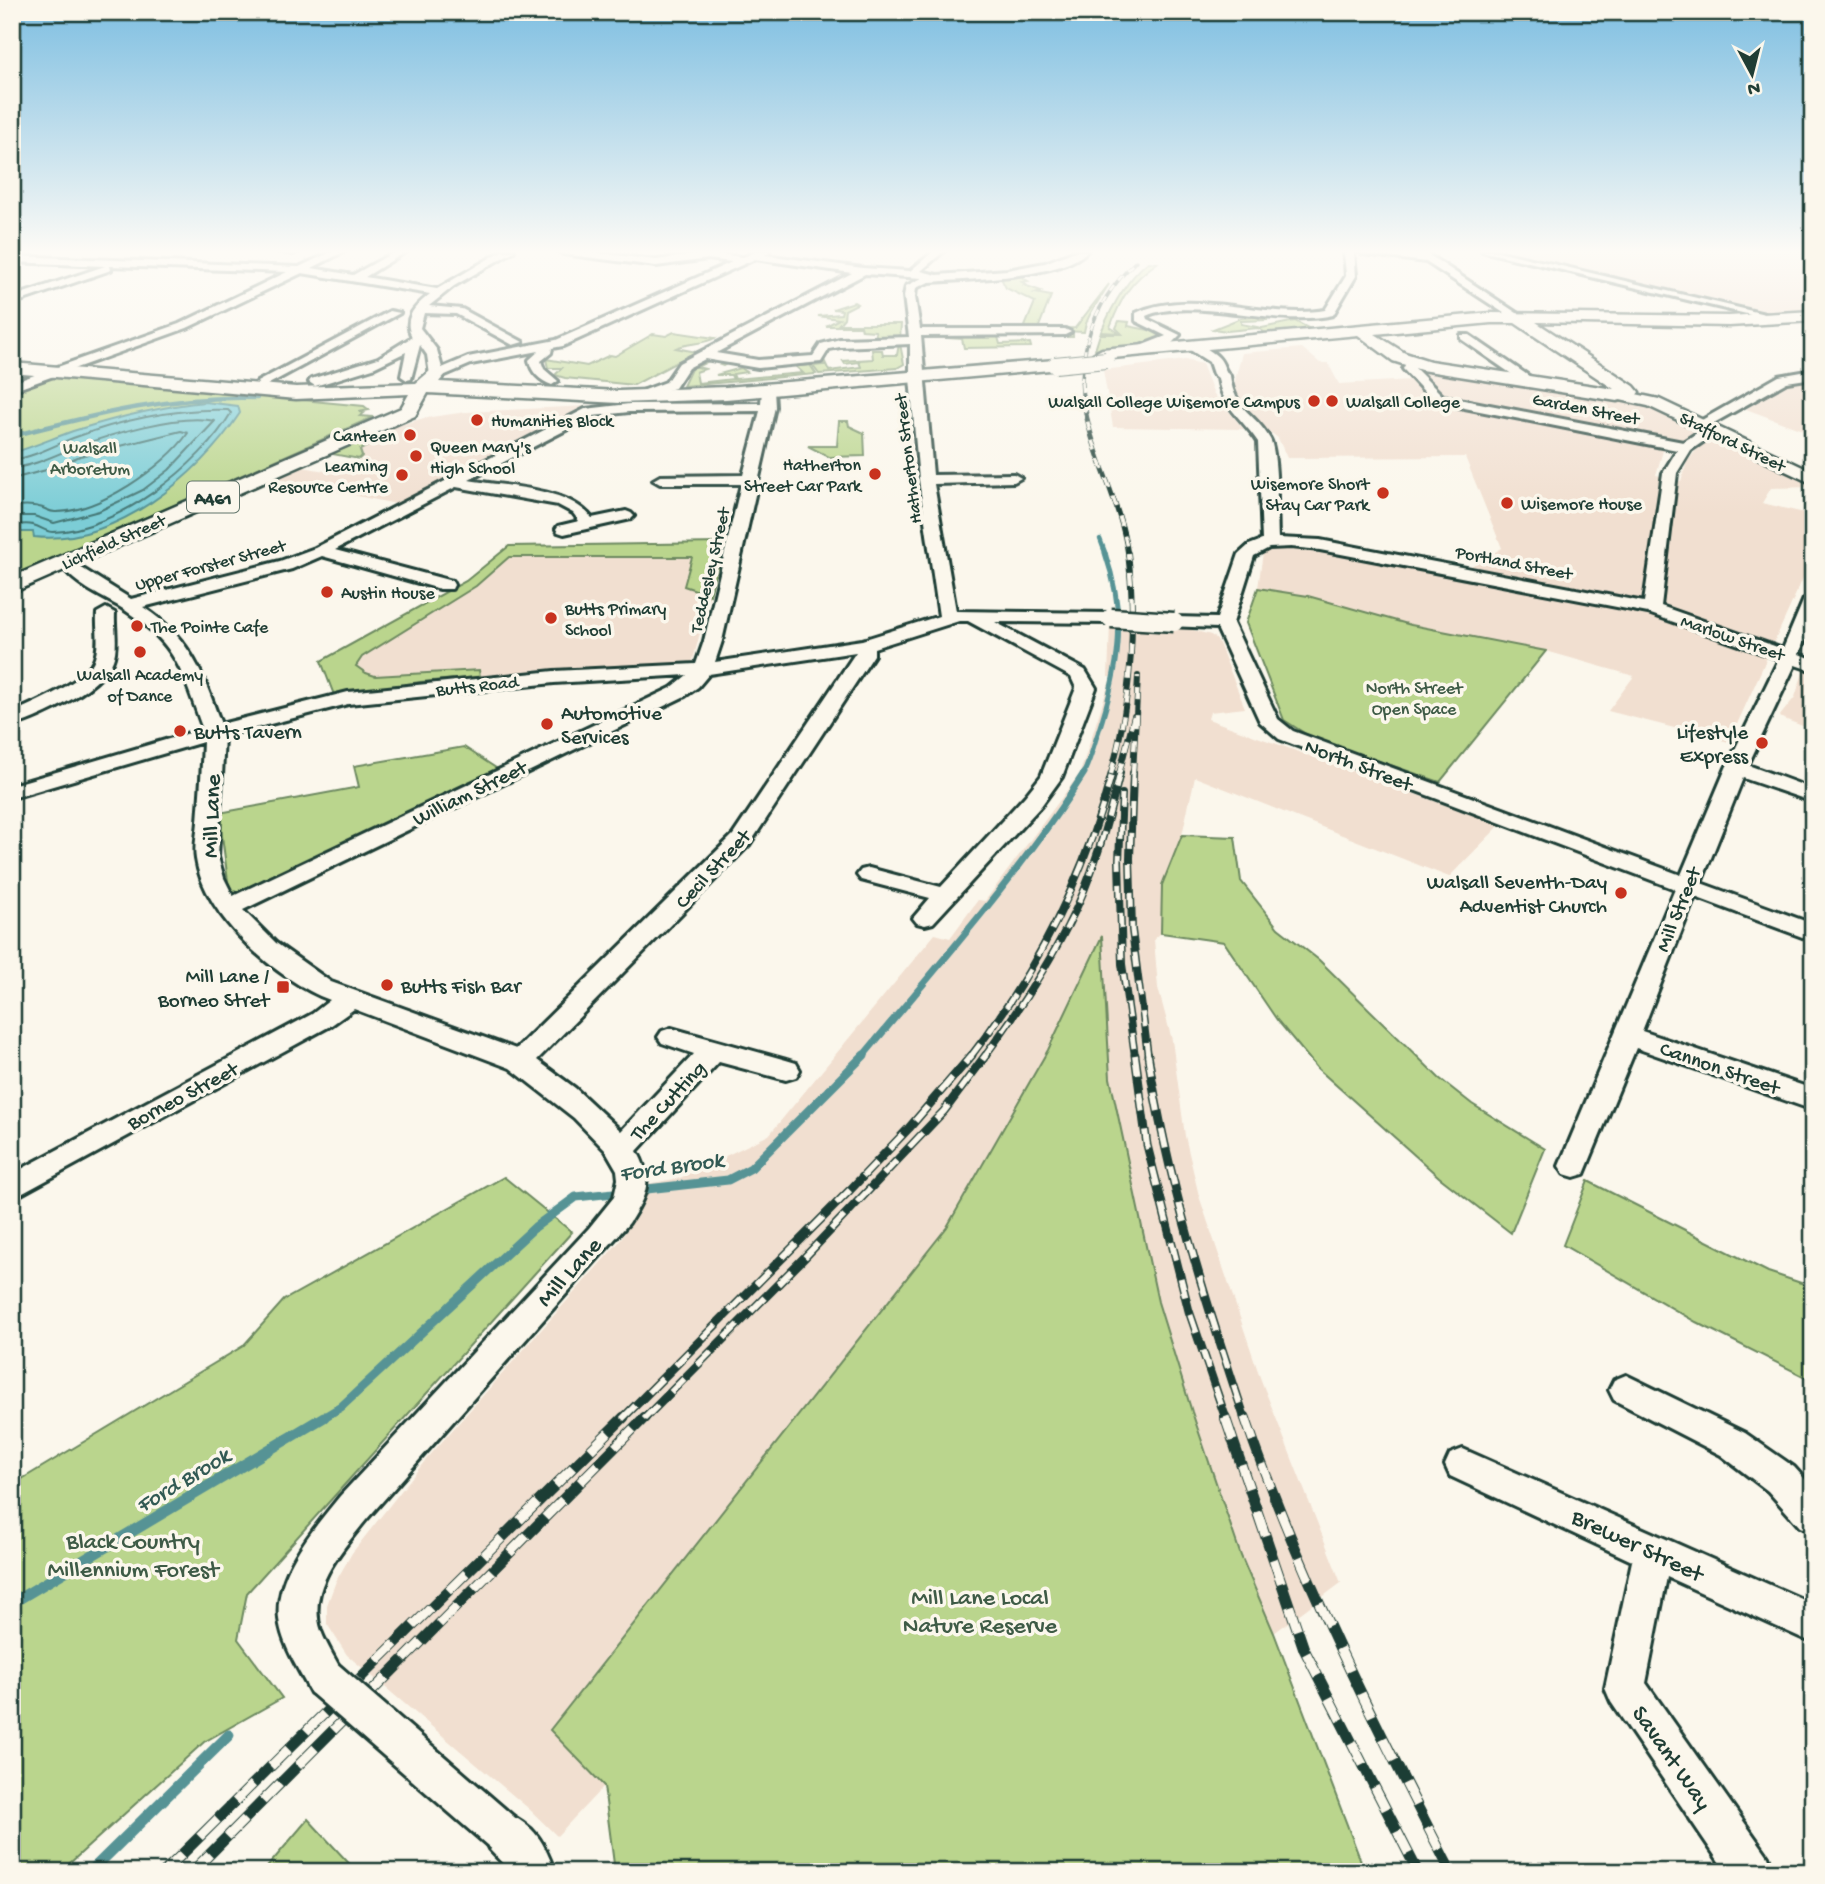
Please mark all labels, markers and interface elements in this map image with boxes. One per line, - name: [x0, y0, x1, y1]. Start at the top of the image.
- north arrow: [1716, 38, 1786, 108]
- text: N: [1746, 75, 1761, 100]
- street label: Garden Street: [1530, 390, 1642, 431]
- street label: Hatherton Street: [891, 391, 928, 525]
- place label: Walsall College Wisemore Campus: [1048, 393, 1301, 414]
- marker: Walsall College Wisemore Campus: [1306, 393, 1322, 409]
- marker: Walsall College: [1324, 393, 1340, 409]
- place label: Walsall College: [1346, 393, 1461, 414]
- street label: Stafford Street: [1676, 409, 1790, 479]
- marker: Humanities Block: [469, 412, 485, 428]
- place label: Humanities Block: [491, 412, 615, 433]
- place label: Canteen: [333, 427, 396, 448]
- marker: Canteen: [402, 427, 418, 443]
- place label: Queen Mary's High School: [430, 438, 532, 480]
- park label: Walsall Arboretum: [50, 439, 130, 481]
- marker: Queen Mary's High School: [408, 448, 424, 464]
- place label: Hatherton Street Car Park: [744, 456, 863, 498]
- place label: Learning Resource Centre: [268, 457, 389, 499]
- marker: Hatherton Street Car Park: [867, 466, 883, 482]
- marker: Learning Resource Centre: [394, 467, 410, 483]
- place label: Wisemore Short Stay Car Park: [1251, 475, 1371, 517]
- road number: A461: [187, 482, 239, 512]
- marker: Wisemore Short Stay Car Park: [1375, 485, 1391, 501]
- marker: Wisemore House: [1499, 495, 1515, 511]
- place label: Wisemore House: [1521, 495, 1643, 516]
- street label: Teddesley Street: [687, 504, 736, 636]
- street label: Lichfield Street: [59, 510, 171, 576]
- street label: Upper Forster Street: [133, 536, 290, 597]
- street label: Portland Street: [1452, 543, 1575, 586]
- marker: Austin House: [319, 584, 335, 600]
- place label: Austin House: [341, 584, 435, 605]
- place label: Butts Primary School: [564, 600, 667, 642]
- marker: Butts Primary School: [543, 610, 559, 626]
- street label: Marlow Street: [1678, 612, 1788, 667]
- marker: The Pointe Cafe: [129, 618, 145, 634]
- place label: The Pointe Cafe: [150, 618, 269, 639]
- marker: Walsall Academy of Dance: [132, 644, 148, 660]
- place label: Walsall Academy of Dance: [77, 666, 203, 708]
- street label: Butts Road: [434, 673, 521, 702]
- park label: North Street Open Space: [1366, 679, 1464, 721]
- place label: Automotive Services: [561, 703, 663, 752]
- marker: Automotive Services: [539, 716, 555, 732]
- place label: Butts Tavern: [193, 722, 302, 747]
- place label: Lifestyle Express: [1676, 722, 1749, 771]
- marker: Butts Tavern: [172, 723, 188, 739]
- street label: North Street: [1301, 735, 1417, 800]
- marker: Lifestyle Express: [1754, 735, 1770, 751]
- street label: William Street: [409, 756, 534, 834]
- street label: Mill Lane: [198, 773, 229, 859]
- street label: Cecil Street: [671, 824, 759, 915]
- street label: Mill Street: [1652, 862, 1709, 956]
- place label: Walsall Seventh-Day Adventist Church: [1426, 872, 1607, 921]
- marker: Walsall Seventh-Day Adventist Church: [1613, 885, 1629, 901]
- place label: Mill Lane / Borneo Stret: [157, 966, 271, 1015]
- place label: Butts Fish Bar: [400, 976, 522, 1001]
- marker: Butts Fish Bar: [379, 977, 395, 993]
- marker: Mill Lane / Borneo Stret: [275, 979, 291, 995]
- street label: Cannon Street: [1656, 1038, 1784, 1103]
- street label: Borneo Street: [123, 1057, 245, 1138]
- street label: The Cutting: [626, 1057, 713, 1148]
- water label: Ford Brook: [618, 1147, 728, 1189]
- street label: Mill Lane: [532, 1232, 610, 1314]
- water label: Ford Brook: [132, 1442, 238, 1521]
- street label: Brewer Street: [1565, 1504, 1709, 1591]
- park label: Black Country Millennium Forest: [47, 1529, 221, 1586]
- park label: Mill Lane Local Nature Reserve: [903, 1585, 1058, 1642]
- street label: Savant Way: [1624, 1701, 1717, 1817]

